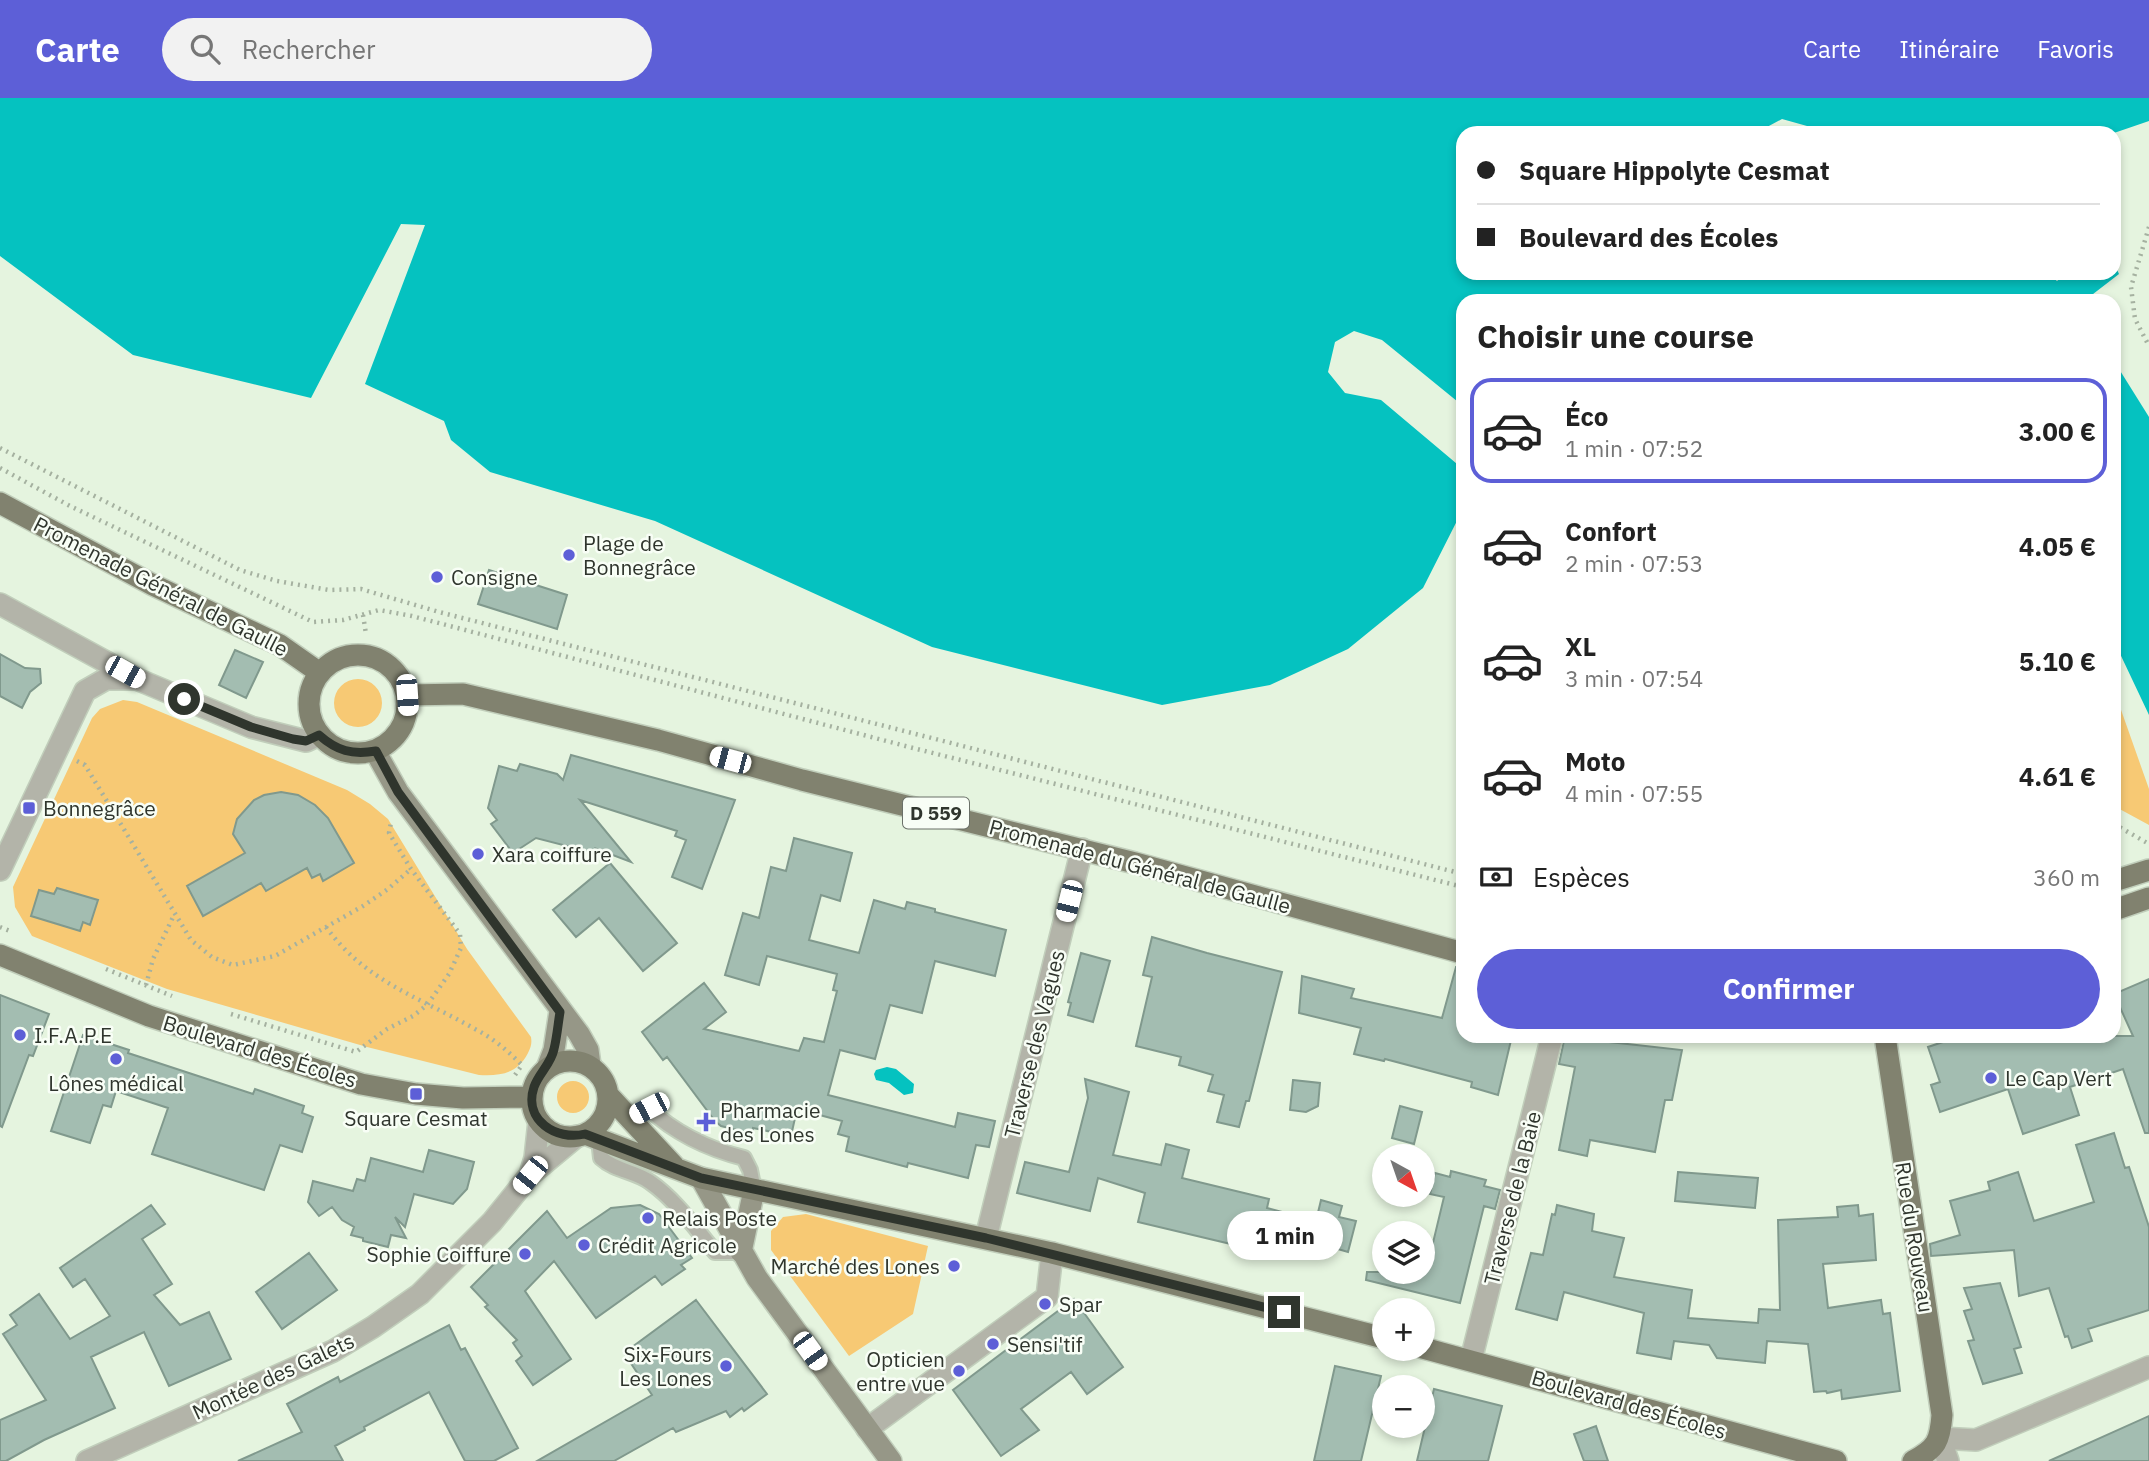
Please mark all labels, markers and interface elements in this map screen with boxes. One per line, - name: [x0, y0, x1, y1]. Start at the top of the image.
- search box: [162, 18, 652, 81]
- text: Carte: [35, 28, 120, 71]
- icon: search: [186, 30, 224, 68]
- text: Rechercher: [242, 32, 376, 66]
- text: Carte: [1803, 33, 1861, 65]
- text: Itinéraire: [1899, 33, 1999, 65]
- text: Favoris: [2037, 33, 2114, 65]
- text: Square Hippolyte Cesmat: [1519, 153, 1830, 187]
- text: Boulevard des Écoles: [1519, 220, 1778, 254]
- text: Choisir une course: [1477, 315, 1754, 357]
- icon: car: [1481, 399, 1544, 462]
- text: Éco: [1565, 399, 1609, 433]
- text: 3.00 €: [2019, 414, 2096, 448]
- text: 1 min · 07:52: [1565, 433, 1703, 463]
- street label: Promenade Général de Gaulle: [29, 510, 293, 662]
- icon: car: [1481, 514, 1544, 577]
- text: Confort: [1565, 514, 1657, 548]
- place label: Plage de Bonnegrâce: [583, 529, 696, 581]
- text: 4.05 €: [2019, 529, 2096, 563]
- marker: Plage de Bonnegrâce: [561, 547, 577, 563]
- text: 2 min · 07:53: [1565, 548, 1703, 578]
- place label: Consigne: [451, 563, 538, 591]
- marker: Consigne: [429, 569, 445, 585]
- icon: car: [1481, 629, 1544, 692]
- text: XL: [1565, 629, 1596, 663]
- text: 5.10 €: [2019, 644, 2096, 678]
- car: [102, 653, 149, 691]
- text: 3 min · 07:54: [1565, 663, 1703, 693]
- car: [396, 673, 419, 717]
- route start: [168, 683, 200, 715]
- car: [707, 744, 754, 776]
- icon: car: [1481, 744, 1544, 807]
- text: Moto: [1565, 744, 1625, 778]
- text: 4.61 €: [2019, 759, 2096, 793]
- text: 4 min · 07:55: [1565, 778, 1703, 808]
- place label: Bonnegrâce: [43, 794, 156, 822]
- road number: D 559: [903, 798, 969, 828]
- marker: Bonnegrâce: [21, 800, 37, 816]
- street label: Promenade du Général de Gaulle: [986, 812, 1294, 920]
- place label: Xara coiffure: [492, 840, 612, 868]
- marker: Xara coiffure: [470, 846, 486, 862]
- icon: cash: [1477, 858, 1515, 896]
- text: Espèces: [1533, 860, 1630, 894]
- text: 360 m: [2033, 862, 2100, 892]
- car: [1054, 878, 1085, 924]
- street label: Traverse des Vagues: [997, 947, 1071, 1141]
- button: Confirmer: [1477, 949, 2100, 1029]
- street label: Boulevard des Écoles: [160, 1008, 360, 1094]
- place label: I.F.A.P.E: [34, 1021, 112, 1049]
- marker: I.F.A.P.E: [12, 1027, 28, 1043]
- marker: Lônes médical: [108, 1051, 124, 1067]
- place label: Le Cap Vert: [2005, 1064, 2112, 1092]
- place label: Lônes médical: [48, 1069, 184, 1097]
- marker: Le Cap Vert: [1983, 1070, 1999, 1086]
- marker: Square Cesmat: [408, 1086, 424, 1102]
- car: [626, 1089, 673, 1127]
- place label: Pharmacie des Lones: [720, 1096, 820, 1148]
- place label: Square Cesmat: [344, 1104, 488, 1132]
- street label: Traverse de la Baie: [1477, 1108, 1547, 1288]
- marker: Pharmacie des Lones: [698, 1114, 714, 1130]
- north arrow: [1372, 1144, 1435, 1208]
- map controls: [1372, 1144, 1435, 1438]
- car: [509, 1152, 552, 1198]
- street label: Rue du Rouveau: [1889, 1159, 1941, 1315]
- place label: Relais Poste: [662, 1204, 777, 1232]
- marker: Relais Poste: [640, 1210, 656, 1226]
- callout: 1 min: [1226, 1210, 1342, 1260]
- text: 1 min: [1255, 1220, 1315, 1250]
- button: layers: [1372, 1221, 1435, 1284]
- place label: Crédit Agricole: [598, 1231, 737, 1259]
- marker: Crédit Agricole: [576, 1237, 592, 1253]
- place label: Sophie Coiffure: [366, 1240, 511, 1268]
- marker: Sophie Coiffure: [517, 1246, 533, 1262]
- place label: Marché des Lones: [771, 1252, 940, 1280]
- marker: Marché des Lones: [946, 1258, 962, 1274]
- place label: Spar: [1059, 1290, 1103, 1318]
- marker: Spar: [1037, 1296, 1053, 1312]
- route end: [1268, 1296, 1300, 1328]
- button: +: [1372, 1298, 1435, 1361]
- street label: Montée des Galets: [188, 1326, 358, 1426]
- car: [790, 1328, 831, 1374]
- place label: Sensi'tif: [1007, 1330, 1083, 1358]
- marker: Sensi'tif: [985, 1336, 1001, 1352]
- place label: Six-Fours Les Lones: [619, 1340, 712, 1392]
- place label: Opticien entre vue: [856, 1345, 945, 1397]
- marker: Six-Fours Les Lones: [718, 1358, 734, 1374]
- marker: Opticien entre vue: [951, 1363, 967, 1379]
- street label: Boulevard des Écoles: [1528, 1363, 1730, 1445]
- button: −: [1372, 1375, 1435, 1438]

